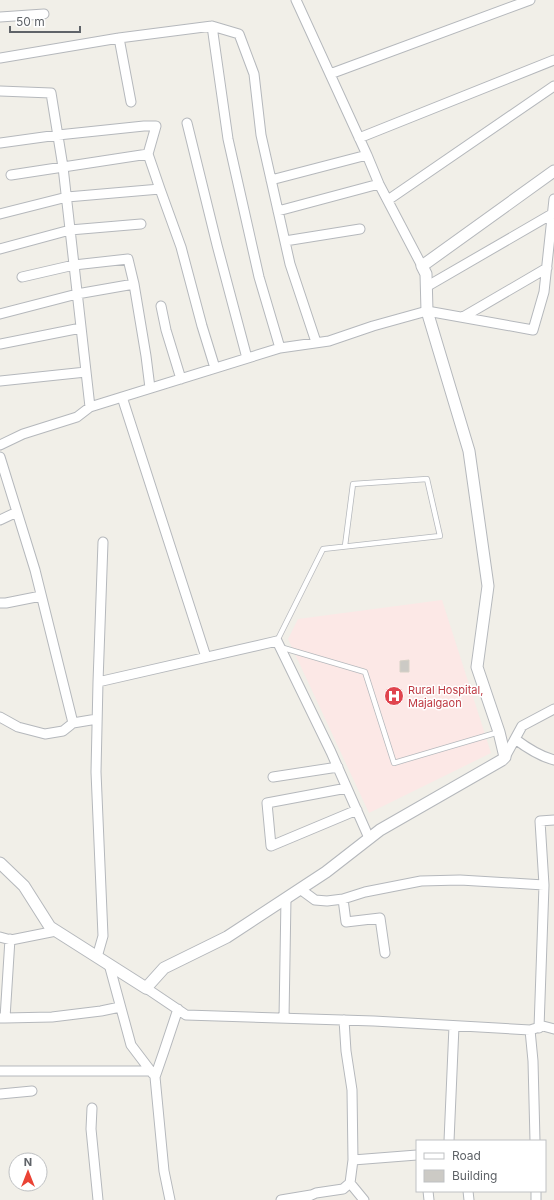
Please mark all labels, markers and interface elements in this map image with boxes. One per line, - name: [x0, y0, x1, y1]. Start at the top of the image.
- scale bar: [10, 8, 80, 34]
- text: 50 m: [16, 14, 45, 29]
- place label: Rural Hospital, Majalgaon: [408, 683, 483, 710]
- hospital icon: Rural Hospital, Majalgaon: [383, 685, 405, 707]
- legend: [416, 1140, 546, 1192]
- text: Road: [452, 1148, 481, 1163]
- north arrow: [8, 1152, 48, 1192]
- text: N: [24, 1155, 32, 1169]
- text: Building: [452, 1168, 497, 1183]

